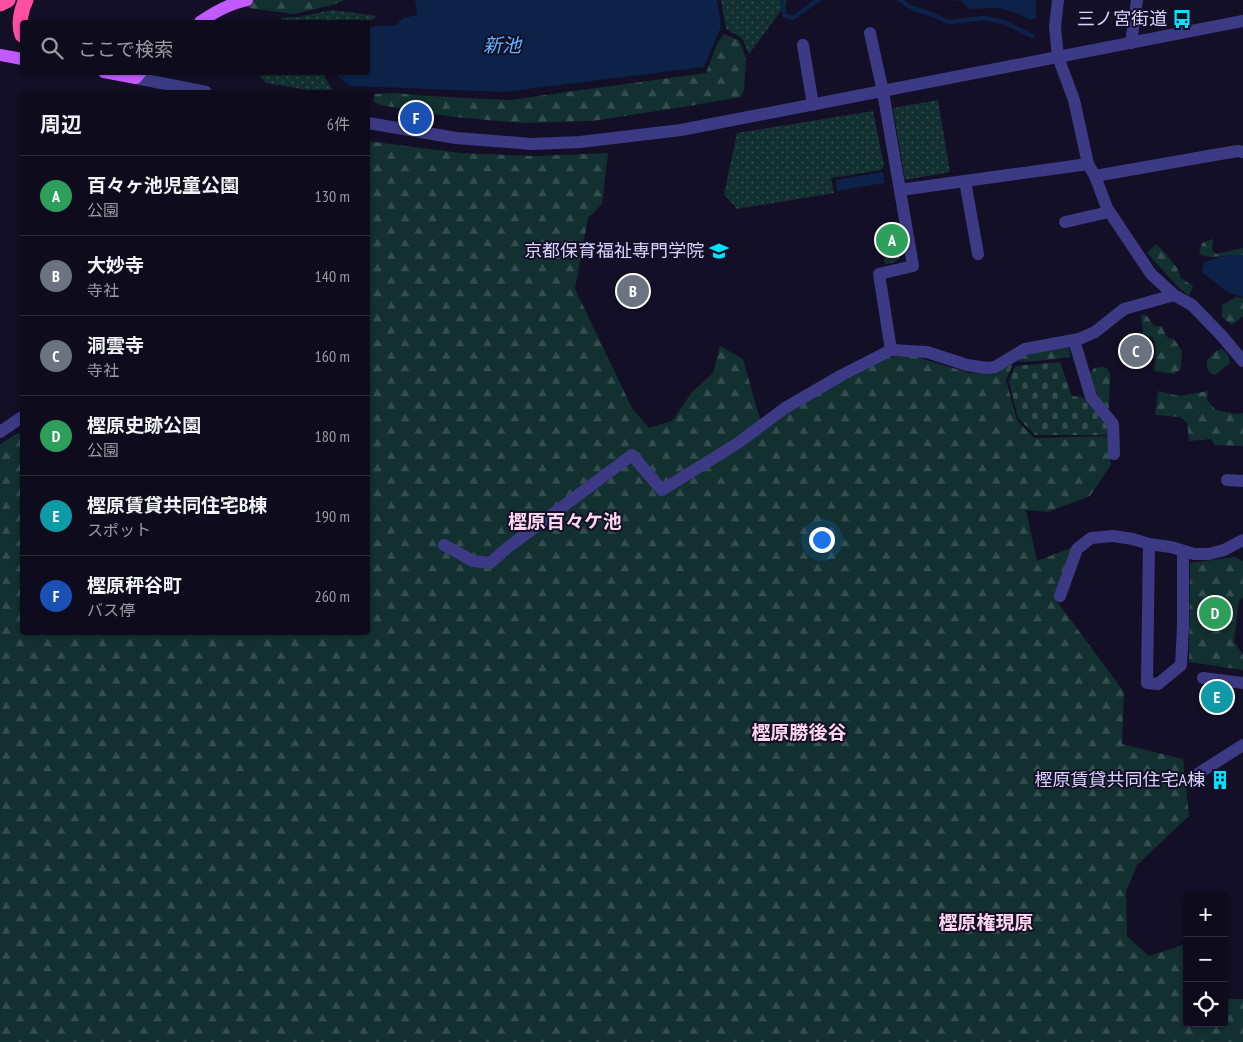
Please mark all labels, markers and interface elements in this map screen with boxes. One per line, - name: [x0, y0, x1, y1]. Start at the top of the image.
- place label: 三ノ宮街道: [1077, 7, 1167, 30]
- bus stop icon: 三ノ宮街道: [1171, 8, 1193, 30]
- search box: [20, 20, 370, 75]
- water label: 新池: [483, 33, 523, 57]
- icon: search: [38, 34, 66, 62]
- text: ここで検索: [78, 37, 173, 61]
- pin: F: [400, 99, 432, 137]
- text: 周辺: [40, 111, 82, 138]
- text: 6件: [327, 114, 350, 134]
- text: 百々ヶ池児童公園: [87, 173, 239, 197]
- text: A: [52, 186, 60, 206]
- text: 130 m: [315, 186, 350, 206]
- text: 公園: [87, 200, 119, 220]
- pin: A: [876, 221, 908, 259]
- place label: 京都保育福祉専門学院: [524, 239, 704, 262]
- school or university icon: 京都保育福祉専門学院: [708, 240, 730, 262]
- text: 大妙寺: [87, 253, 144, 277]
- text: B: [52, 266, 60, 286]
- text: 140 m: [315, 266, 350, 286]
- pin: B: [617, 272, 649, 310]
- text: 寺社: [87, 280, 119, 300]
- pin: C: [1120, 332, 1152, 370]
- text: 洞雲寺: [87, 333, 144, 357]
- text: C: [52, 346, 60, 366]
- text: 160 m: [315, 346, 350, 366]
- text: 寺社: [87, 360, 119, 380]
- text: 樫原史跡公園: [87, 413, 201, 437]
- text: D: [52, 426, 60, 446]
- text: 180 m: [315, 426, 350, 446]
- text: 公園: [87, 440, 119, 460]
- text: 樫原賃貸共同住宅B棟: [87, 493, 267, 517]
- text: E: [53, 506, 59, 526]
- text: 190 m: [315, 506, 350, 526]
- district label: 樫原百々ケ池: [508, 509, 622, 533]
- text: スポット: [87, 520, 151, 540]
- your location: [809, 527, 835, 553]
- text: 樫原秤谷町: [87, 573, 182, 597]
- text: F: [53, 586, 59, 606]
- text: 260 m: [315, 586, 350, 606]
- pin: D: [1199, 594, 1231, 632]
- text: バス停: [87, 600, 135, 620]
- pin: E: [1201, 678, 1233, 716]
- district label: 樫原勝後谷: [751, 720, 847, 744]
- place label: 樫原賃貸共同住宅A棟: [1034, 768, 1205, 791]
- building icon: 樫原賃貸共同住宅A棟: [1209, 769, 1231, 791]
- map controls: [1183, 892, 1228, 1027]
- button: +: [1183, 892, 1228, 937]
- district label: 樫原権現原: [938, 910, 1034, 934]
- button: −: [1183, 937, 1228, 982]
- button: locate: [1183, 982, 1228, 1027]

